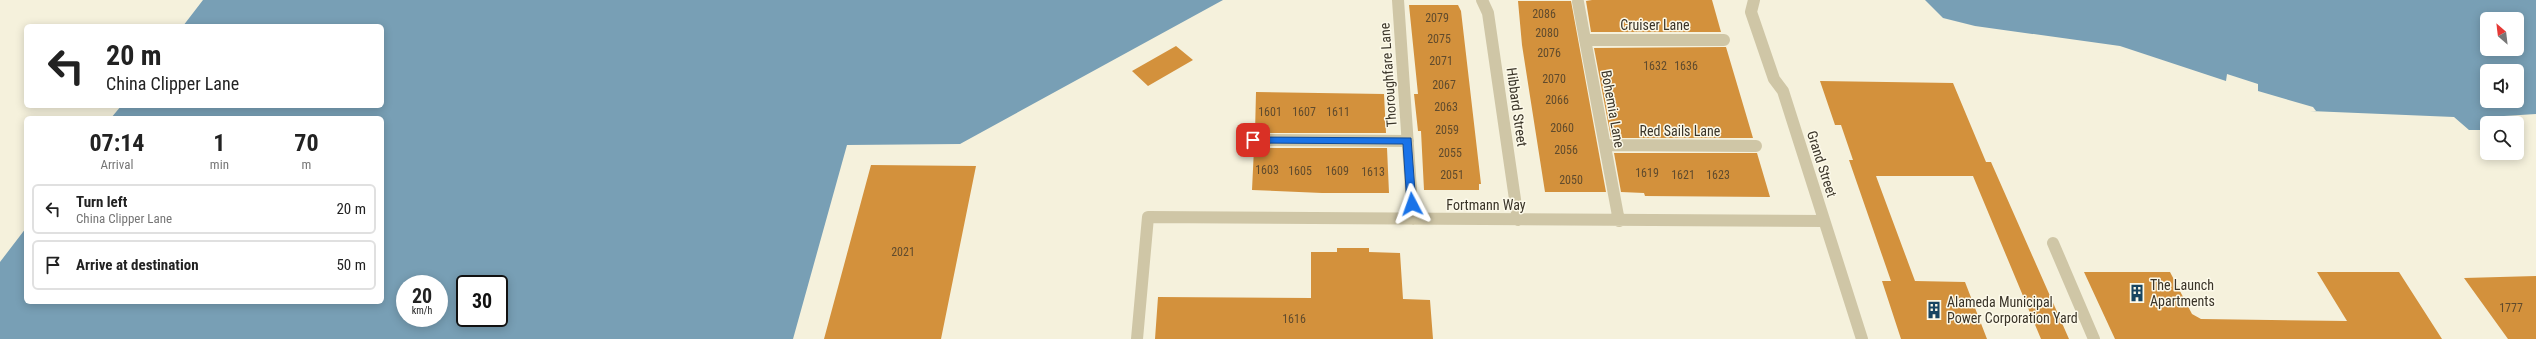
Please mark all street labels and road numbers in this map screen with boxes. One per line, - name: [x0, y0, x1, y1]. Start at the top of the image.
- street label: Cruiser Lane: [1620, 17, 1690, 33]
- street label: Thoroughfare Lane: [1376, 22, 1400, 128]
- street label: Hibbard Street: [1504, 67, 1530, 147]
- street label: Bohemia Lane: [1598, 69, 1628, 149]
- street label: Red Sails Lane: [1640, 123, 1721, 139]
- street label: Grand Street: [1804, 129, 1840, 199]
- street label: Fortmann Way: [1446, 197, 1526, 213]

